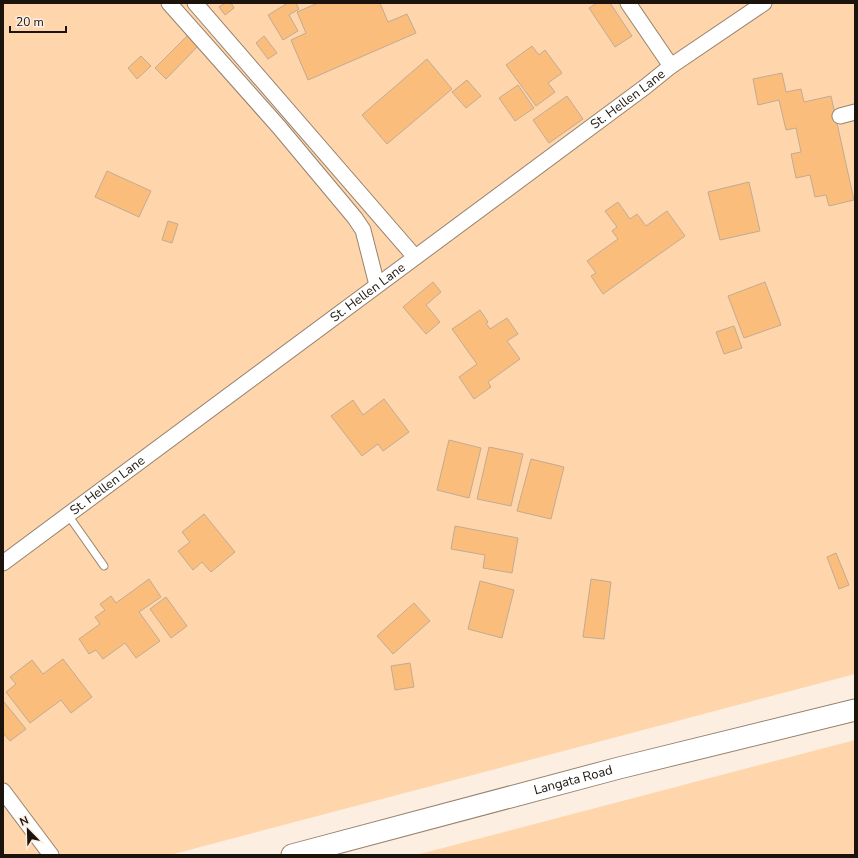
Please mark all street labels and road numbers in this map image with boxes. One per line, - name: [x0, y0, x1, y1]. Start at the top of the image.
- street label: St. Hellen Lane: [587, 65, 669, 133]
- street label: St. Hellen Lane: [326, 259, 409, 326]
- street label: St. Hellen Lane: [66, 452, 149, 519]
- street label: Langata Road: [532, 761, 615, 799]

